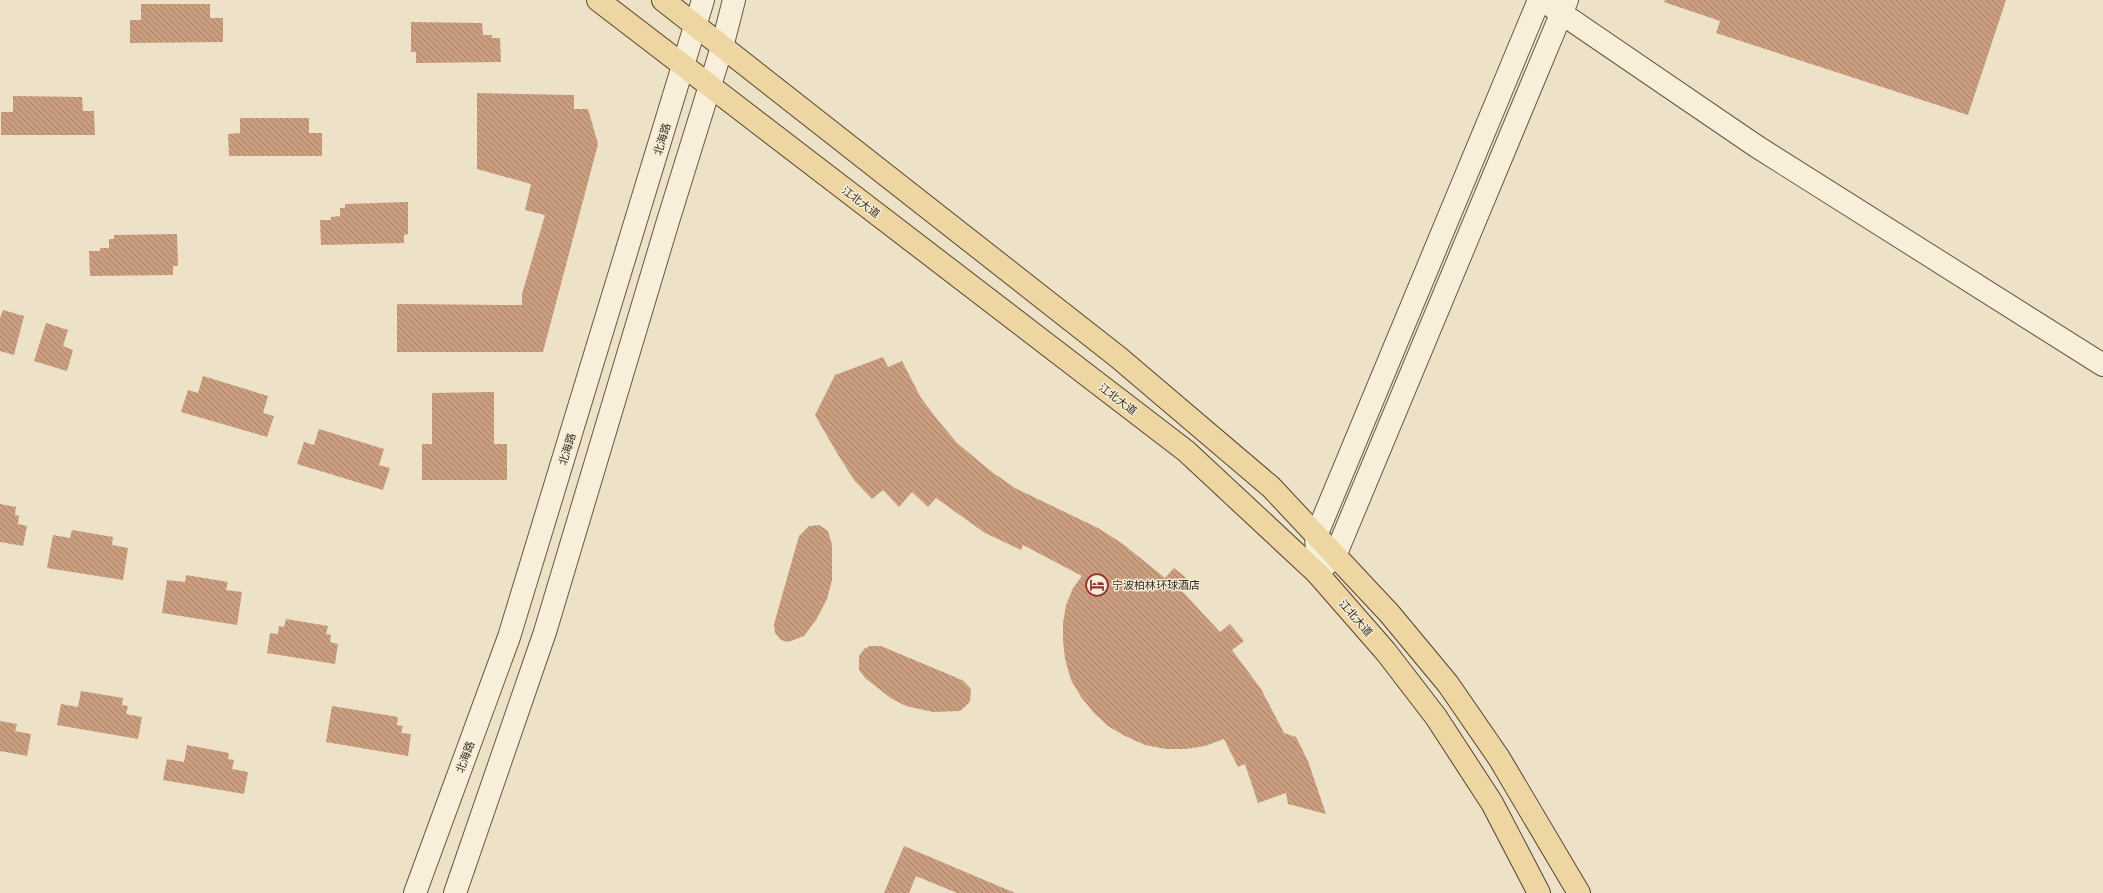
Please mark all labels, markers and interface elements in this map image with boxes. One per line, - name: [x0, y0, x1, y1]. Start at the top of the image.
- street label: 北海路: [650, 121, 674, 157]
- street label: 江北大道: [839, 183, 883, 221]
- street label: 江北大道: [1096, 380, 1140, 418]
- street label: 北海路: [555, 431, 579, 467]
- hotel icon: 宁波柏林环球酒店: [1084, 572, 1110, 598]
- place label: 宁波柏林环球酒店: [1112, 578, 1200, 592]
- street label: 江北大道: [1336, 597, 1376, 639]
- street label: 北海路: [453, 739, 477, 775]

